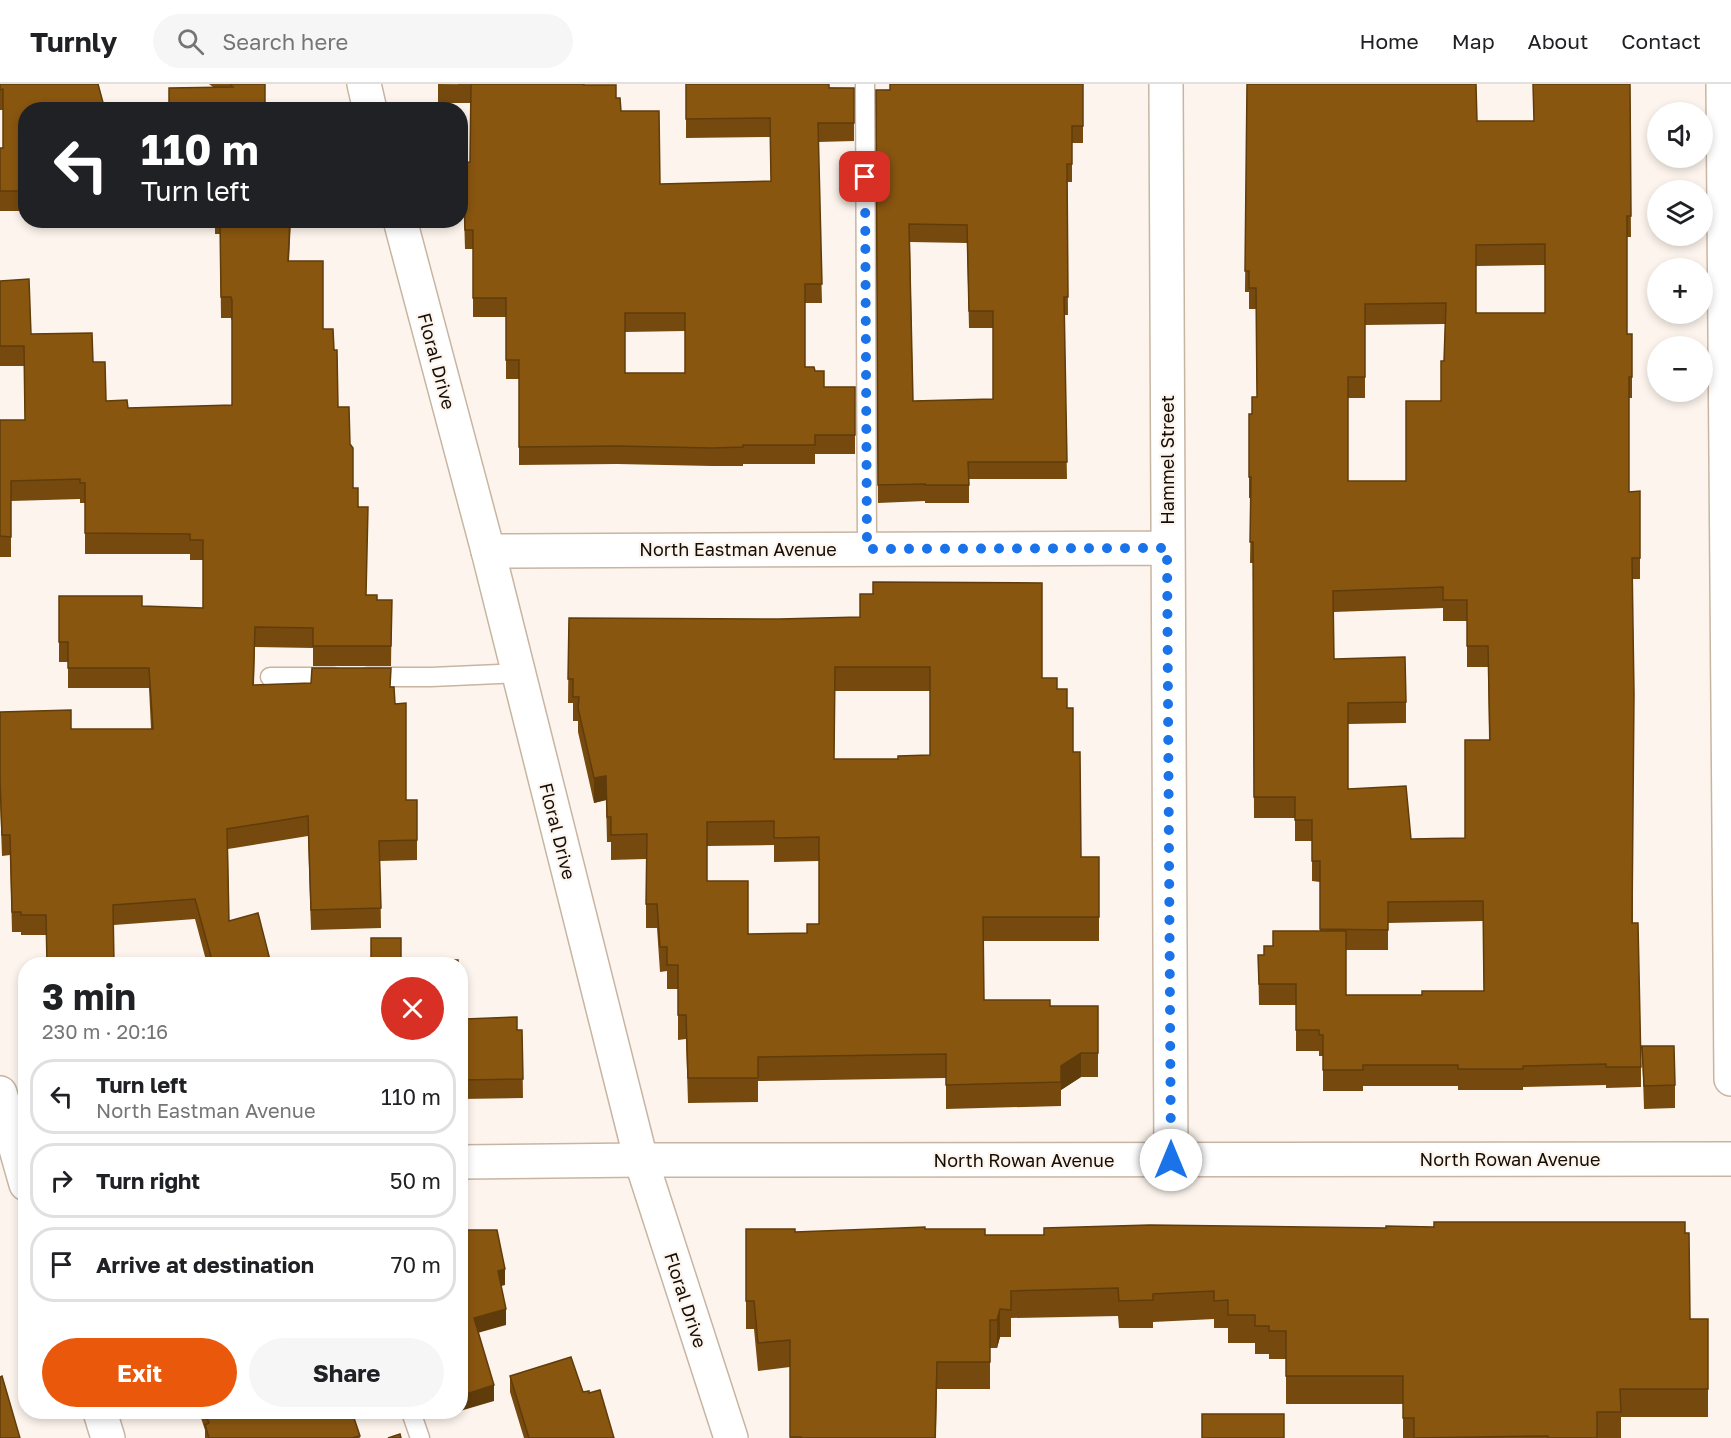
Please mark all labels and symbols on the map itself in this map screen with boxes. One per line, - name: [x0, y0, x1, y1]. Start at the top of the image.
- pin: [839, 151, 890, 202]
- street label: Floral Drive: [414, 310, 460, 412]
- street label: Hammel Street: [1156, 395, 1178, 525]
- street label: North Eastman Avenue: [639, 538, 837, 560]
- street label: Floral Drive: [535, 780, 581, 882]
- position arrow: [1139, 1128, 1203, 1192]
- street label: North Rowan Avenue: [1420, 1148, 1600, 1170]
- street label: North Rowan Avenue: [934, 1149, 1114, 1171]
- street label: Floral Drive: [660, 1250, 712, 1350]

